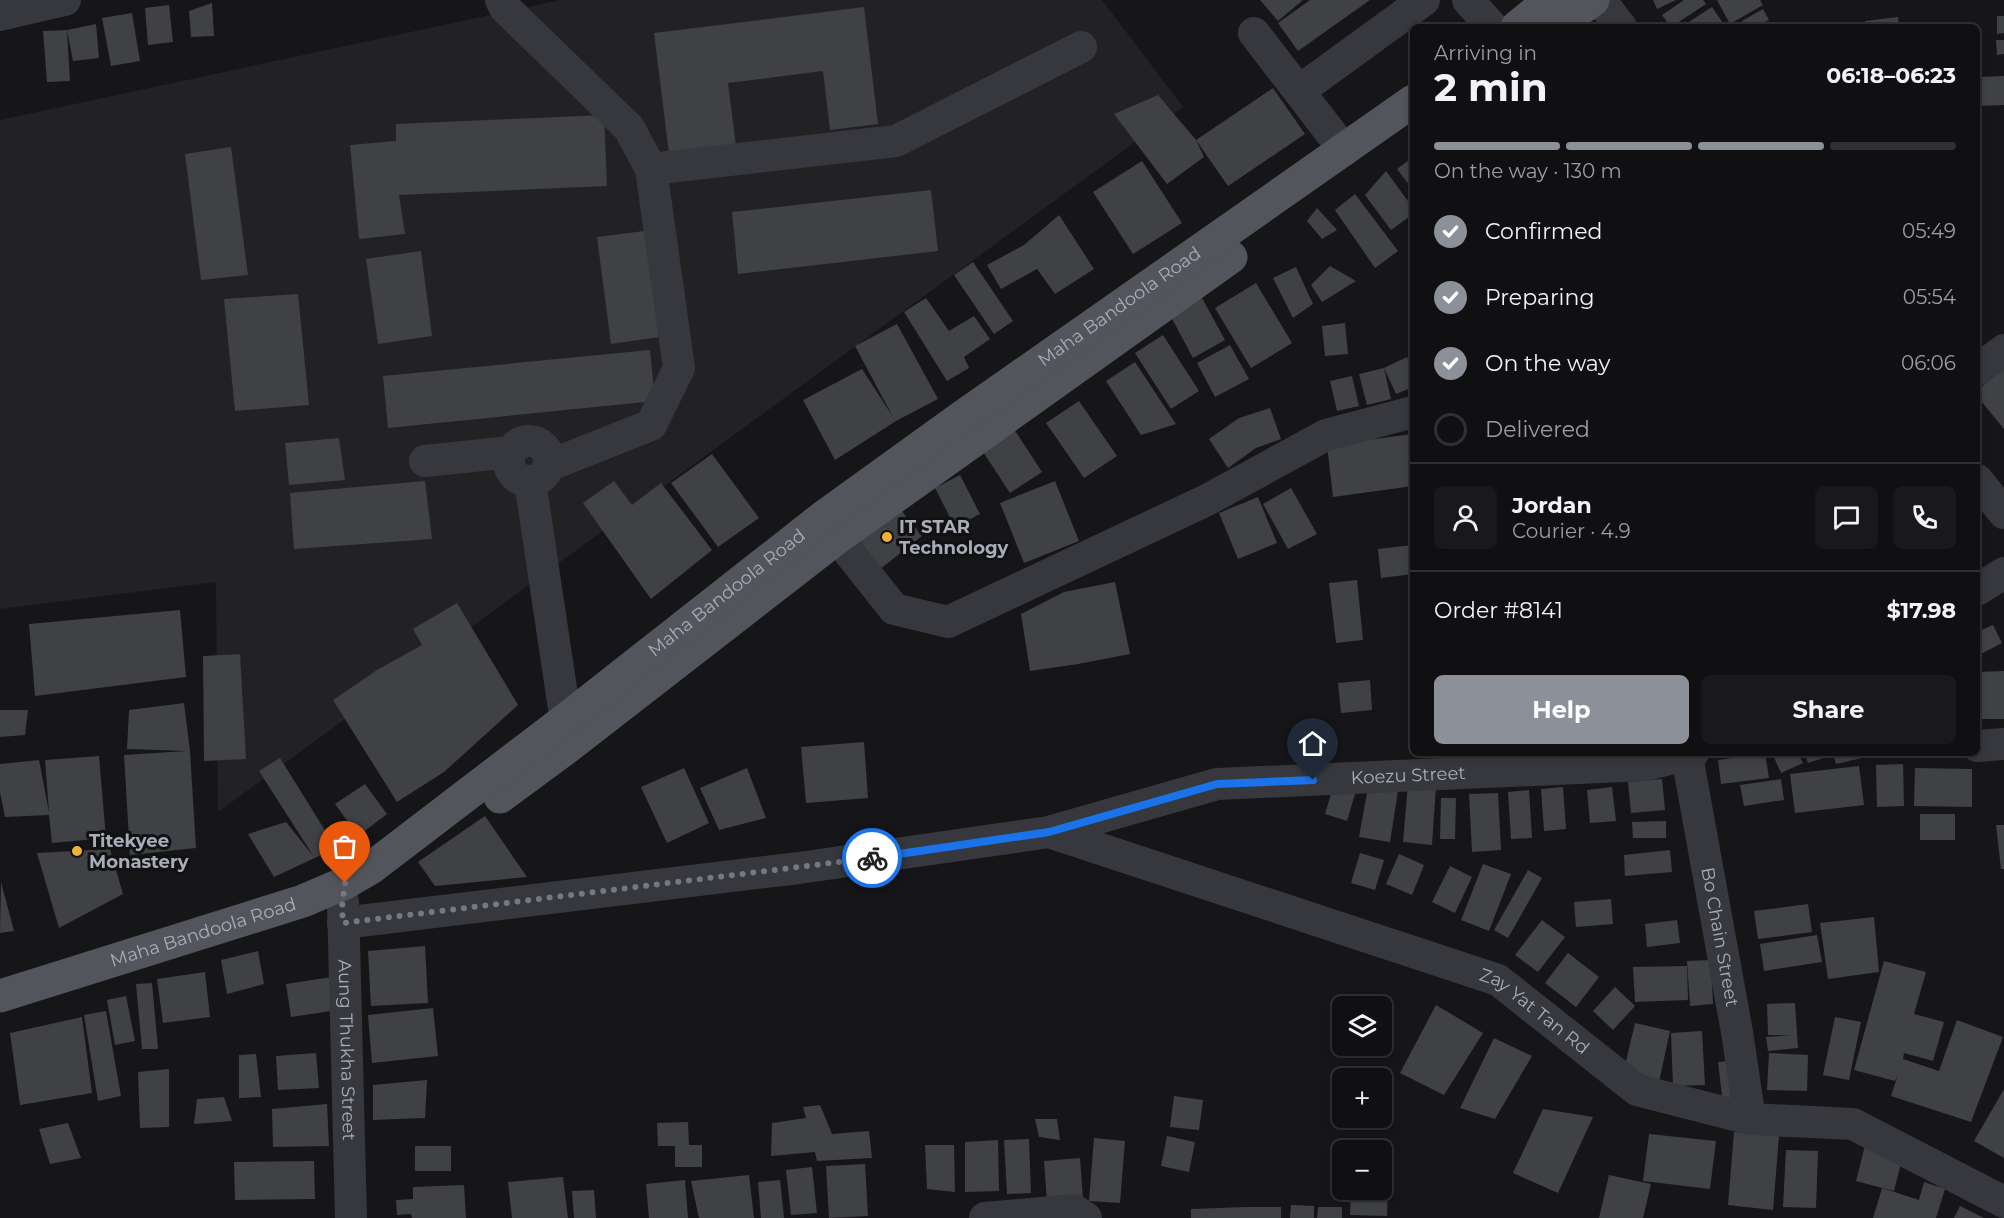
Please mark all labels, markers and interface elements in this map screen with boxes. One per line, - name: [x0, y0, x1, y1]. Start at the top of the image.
- text: Arriving in: [1434, 41, 1537, 65]
- text: 06:18–06:23: [1826, 62, 1956, 89]
- text: 2 min: [1434, 63, 1548, 111]
- text: On the way · 130 m: [1434, 159, 1622, 183]
- icon: check: [1434, 215, 1467, 248]
- text: Confirmed: [1485, 218, 1602, 245]
- text: 05:49: [1902, 219, 1956, 243]
- street label: Maha Bandoola Road: [1034, 242, 1205, 371]
- icon: check: [1434, 281, 1467, 314]
- text: Preparing: [1485, 284, 1594, 311]
- text: 05:54: [1903, 285, 1956, 309]
- icon: check: [1434, 347, 1467, 380]
- text: On the way: [1485, 350, 1610, 377]
- text: 06:06: [1901, 351, 1956, 375]
- text: Delivered: [1485, 416, 1590, 443]
- button: person: [1434, 486, 1497, 549]
- button: chat: [1815, 486, 1878, 549]
- button: phone: [1893, 486, 1956, 549]
- text: Jordan: [1512, 492, 1592, 519]
- place label: IT STAR Technology: [899, 516, 1009, 559]
- text: Courier · 4.9: [1512, 519, 1631, 543]
- street label: Maha Bandoola Road: [644, 524, 810, 661]
- marker: IT STAR Technology: [880, 530, 894, 544]
- text: Order #8141: [1434, 597, 1563, 624]
- text: $17.98: [1887, 597, 1956, 624]
- button: Help: [1434, 675, 1689, 744]
- button: Share: [1701, 675, 1956, 744]
- pin: [1287, 718, 1338, 780]
- icon: home: [1296, 727, 1329, 760]
- street label: Koezu Street: [1350, 762, 1466, 789]
- pin: [319, 821, 370, 883]
- courier: [842, 828, 902, 888]
- place label: Titekyee Monastery: [89, 830, 189, 873]
- icon: bag: [328, 830, 361, 863]
- icon: bike: [856, 842, 889, 875]
- marker: Titekyee Monastery: [70, 844, 84, 858]
- street label: Bo Chain Street: [1696, 866, 1743, 1009]
- street label: Maha Bandoola Road: [107, 893, 299, 972]
- street label: Aung Thukha Street: [333, 959, 360, 1141]
- street label: Zay Yat Tan Rd: [1477, 964, 1594, 1059]
- map controls: [1332, 996, 1392, 1200]
- button: layers: [1332, 996, 1392, 1056]
- button: +: [1332, 1068, 1392, 1128]
- button: −: [1332, 1140, 1392, 1200]

